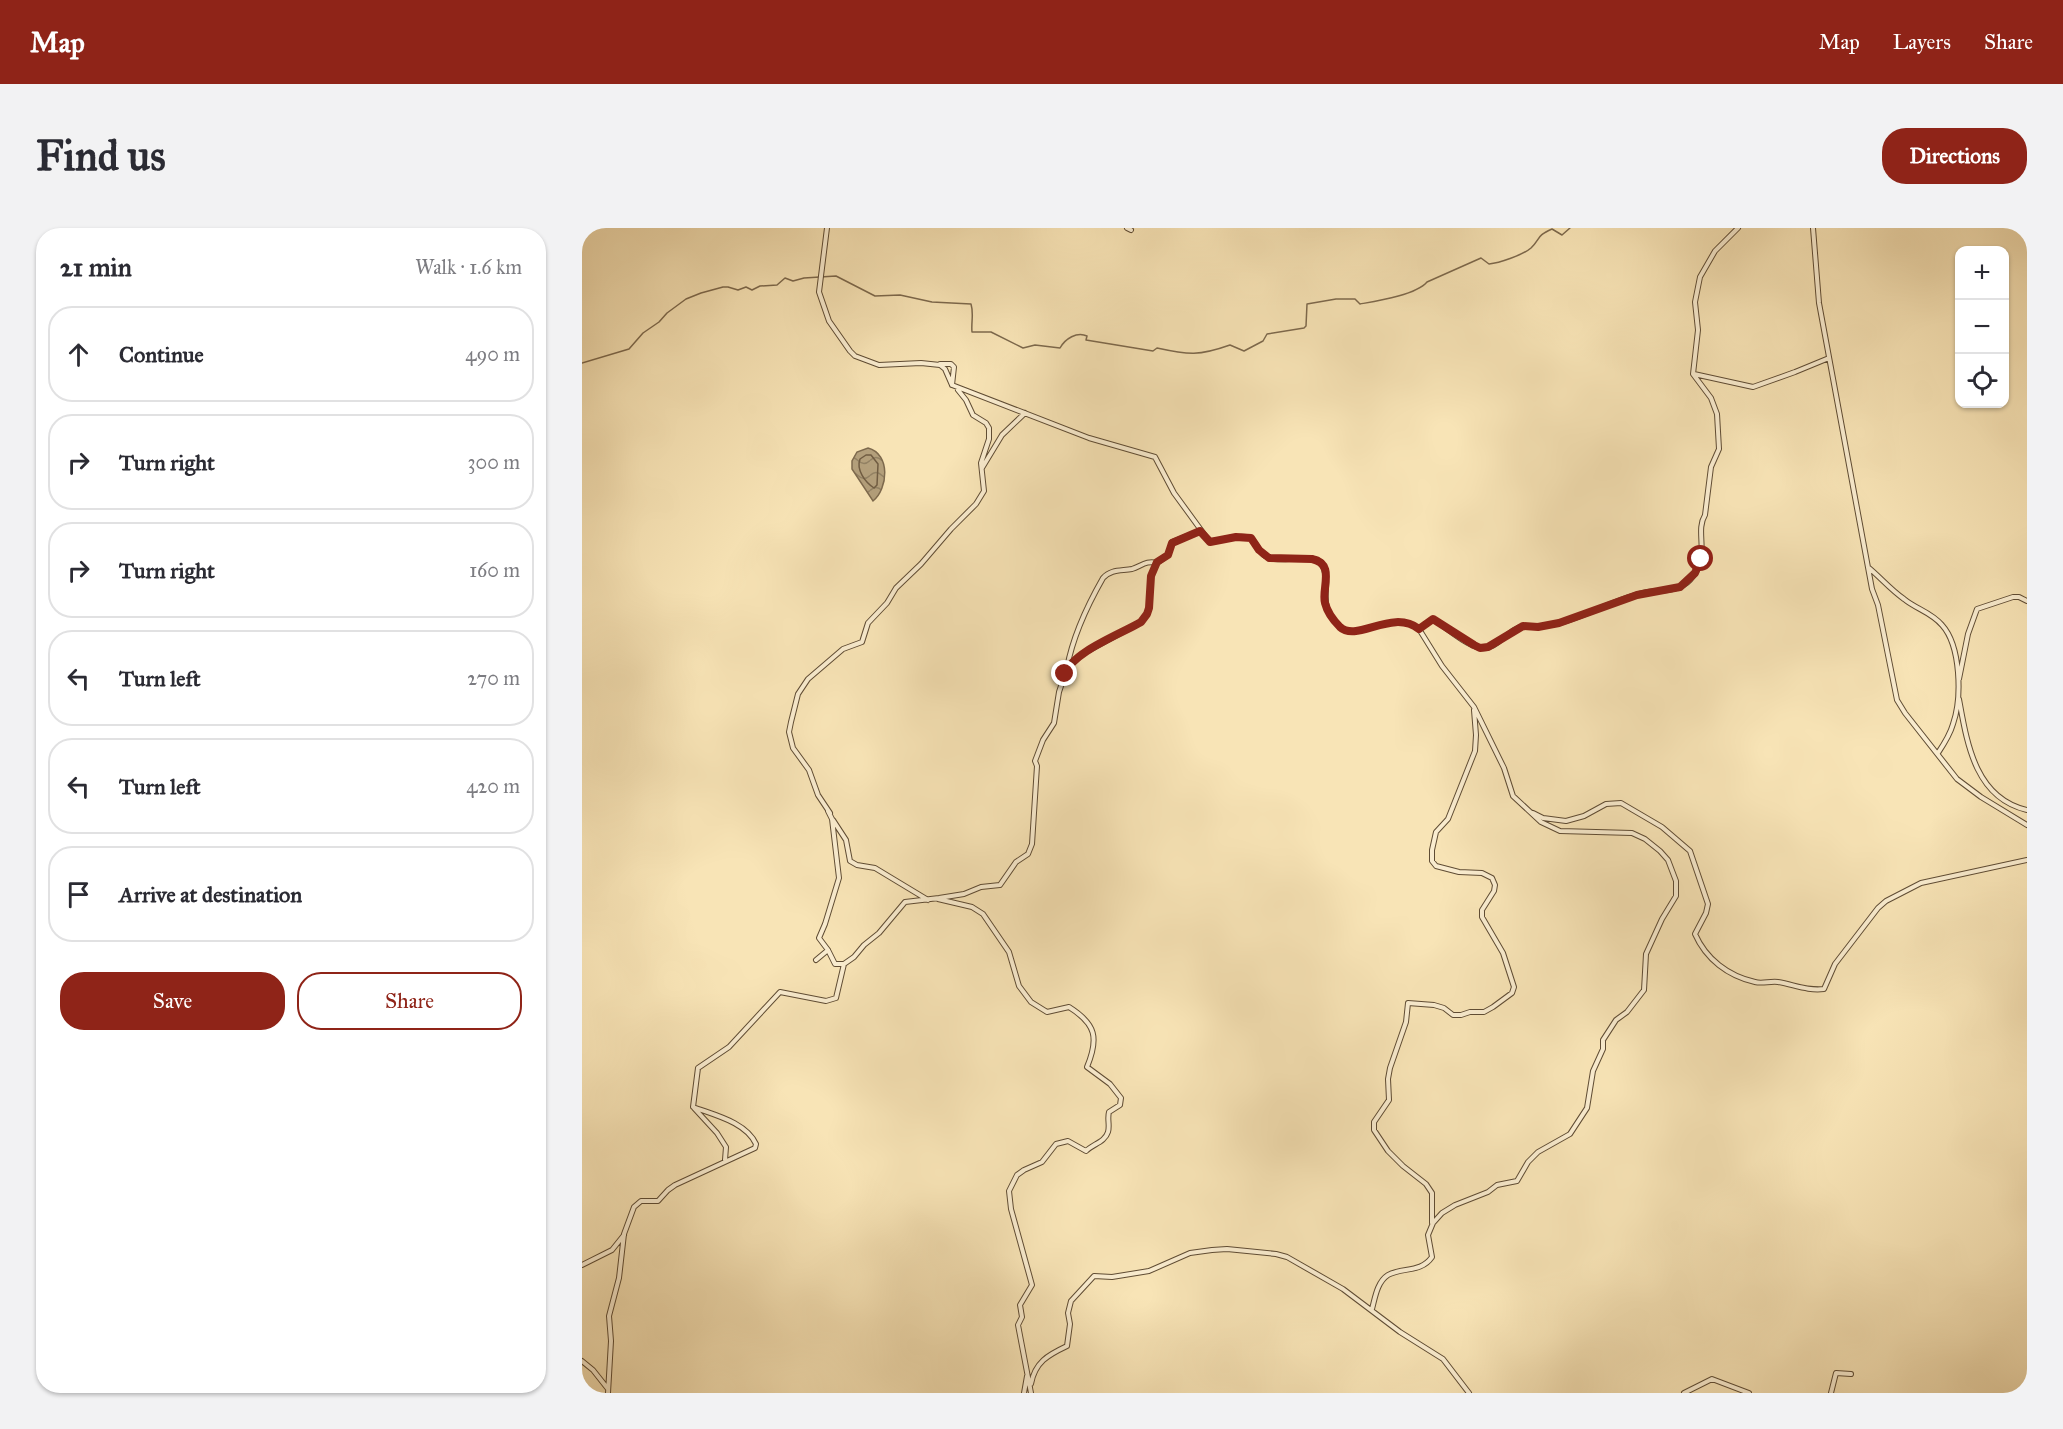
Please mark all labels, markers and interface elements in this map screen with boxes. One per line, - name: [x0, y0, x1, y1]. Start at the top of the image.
- text: Map: [30, 25, 85, 60]
- text: Map: [1819, 29, 1860, 55]
- text: Layers: [1893, 29, 1951, 55]
- text: Share: [1984, 29, 2033, 55]
- button: Directions: [1882, 128, 2027, 184]
- text: Find us: [36, 130, 166, 182]
- map controls: [1955, 246, 2009, 408]
- button: +: [1955, 246, 2009, 300]
- text: 21 min: [60, 251, 132, 283]
- text: Walk · 1.6 km: [415, 255, 522, 279]
- button: −: [1955, 300, 2009, 354]
- icon: ahead: [62, 338, 95, 371]
- text: Continue: [119, 341, 204, 368]
- text: 490 m: [465, 342, 520, 366]
- button: locate: [1955, 354, 2009, 408]
- icon: right: [62, 446, 95, 479]
- text: Turn right: [119, 449, 215, 476]
- text: 300 m: [468, 450, 520, 474]
- route start: [1687, 545, 1713, 571]
- icon: right: [62, 554, 95, 587]
- text: Turn right: [119, 557, 215, 584]
- text: 160 m: [469, 558, 520, 582]
- route end: [1051, 660, 1077, 686]
- icon: left: [62, 662, 95, 695]
- text: Turn left: [119, 665, 201, 692]
- text: 270 m: [467, 666, 520, 690]
- icon: left: [62, 770, 95, 803]
- text: Turn left: [119, 773, 201, 800]
- text: 420 m: [466, 774, 520, 798]
- icon: arrive: [62, 878, 95, 911]
- text: Arrive at destination: [119, 881, 302, 908]
- button: Save: [60, 972, 285, 1030]
- button: Share: [297, 972, 522, 1030]

